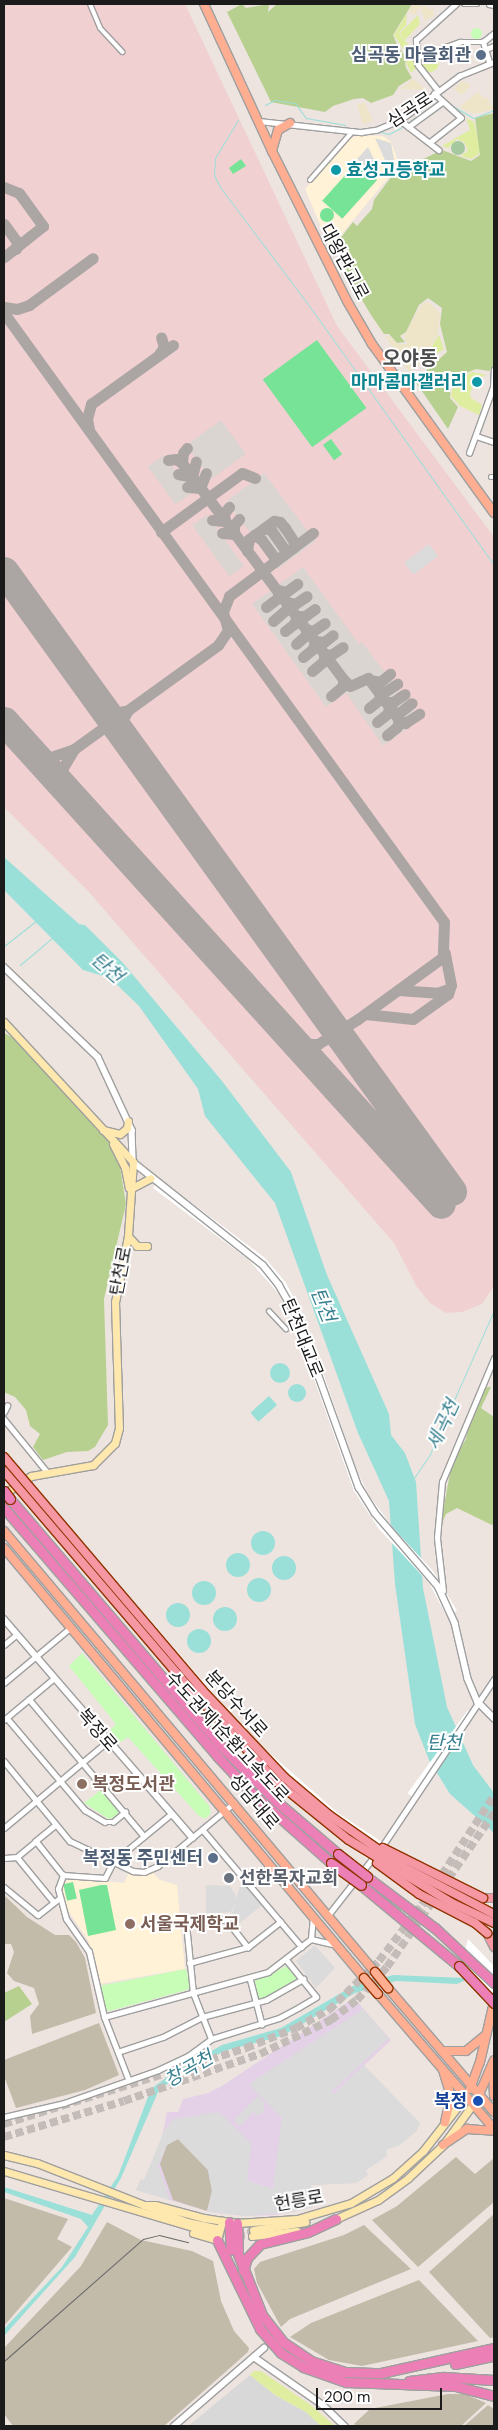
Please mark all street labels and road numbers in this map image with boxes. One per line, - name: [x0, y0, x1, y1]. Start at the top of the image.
- street label: 심곡로: [383, 87, 437, 133]
- street label: 대왕판교로: [315, 220, 373, 304]
- street label: 탄천로: [106, 1245, 136, 1297]
- street label: 탄천대교로: [276, 1296, 328, 1380]
- street label: 분당수서로: [200, 1666, 272, 1742]
- street label: 수도권제1순환고속도로: [161, 1667, 293, 1807]
- street label: 복정로: [73, 1704, 121, 1756]
- street label: 성남대로: [224, 1770, 284, 1834]
- street label: 헌릉로: [273, 2186, 325, 2216]

